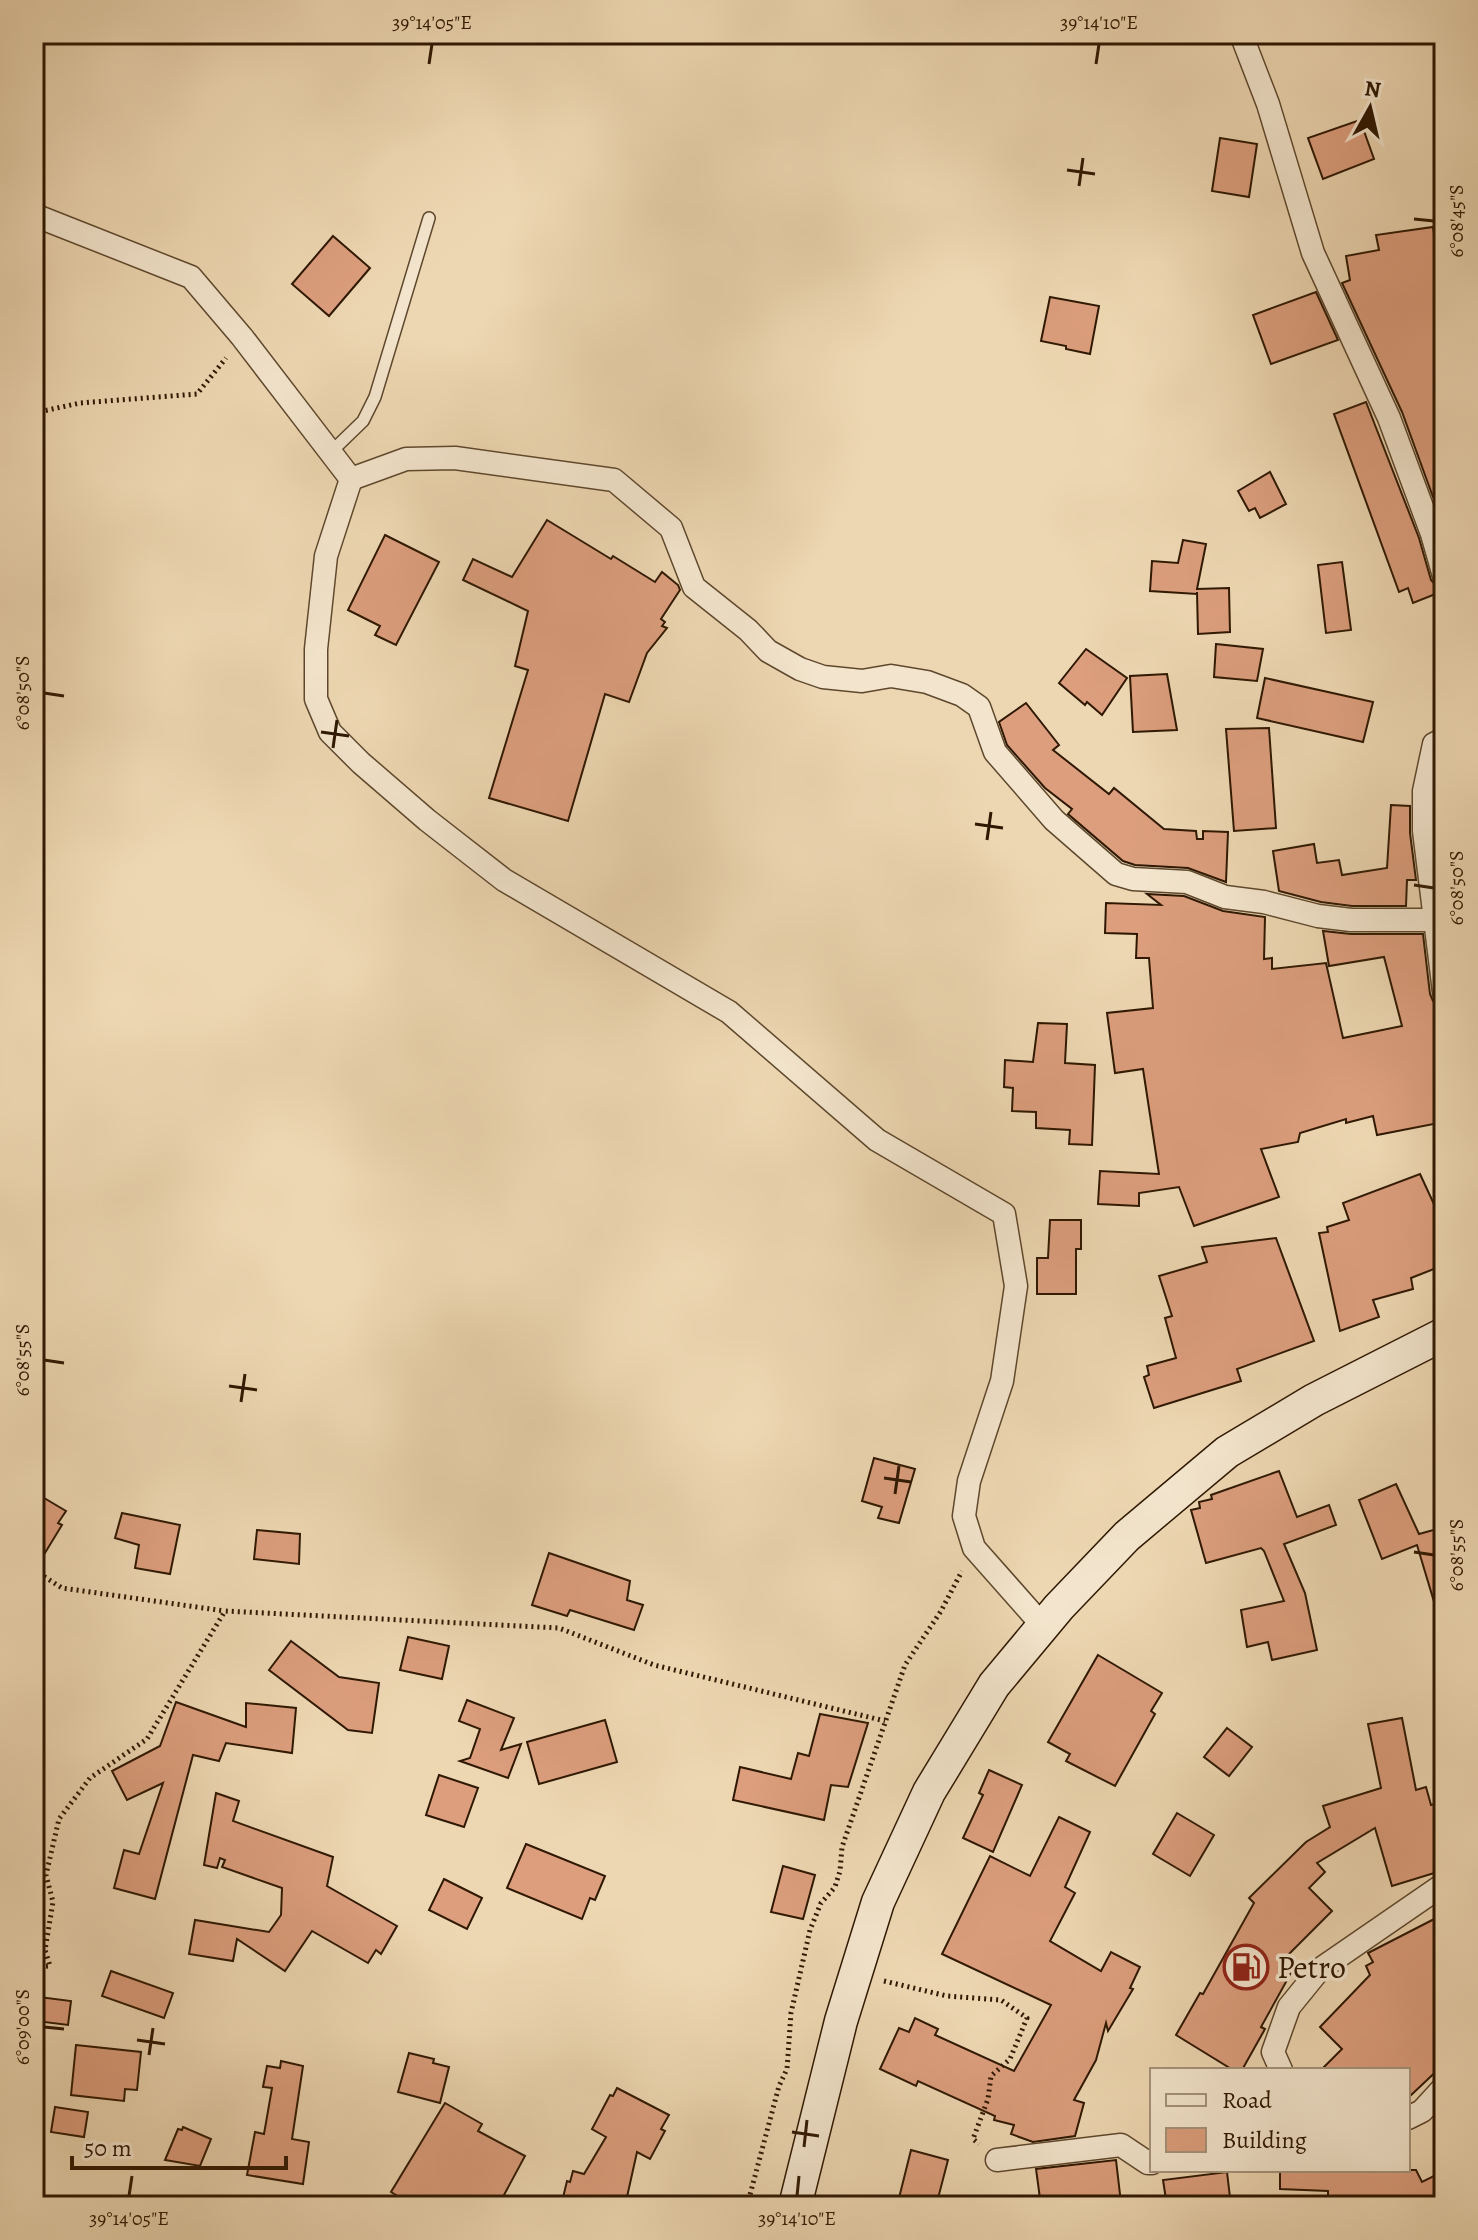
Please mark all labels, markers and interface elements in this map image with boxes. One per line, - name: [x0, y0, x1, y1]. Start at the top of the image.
- text: 39°14'05"E: [392, 9, 472, 36]
- text: 39°14'10"E: [1060, 9, 1138, 36]
- north arrow: [1330, 68, 1410, 148]
- text: N: [1363, 73, 1383, 105]
- text: 6°08'45"S: [1443, 184, 1470, 258]
- text: 6°08'50"S: [9, 656, 36, 730]
- text: 6°08'50"S: [1443, 851, 1470, 925]
- text: 6°08'55"S: [9, 1324, 36, 1396]
- text: 6°08'55"S: [1443, 1519, 1470, 1591]
- fuel station icon: Petro: [1222, 1943, 1270, 1991]
- place label: Petro: [1277, 1945, 1346, 1989]
- text: 6°09'00"S: [9, 1989, 36, 2065]
- legend: [1150, 2068, 1410, 2172]
- text: Road: [1222, 2084, 1272, 2116]
- scale bar: [72, 2120, 286, 2170]
- text: Building: [1222, 2124, 1307, 2156]
- text: 50 m: [84, 2132, 132, 2164]
- text: 39°14'05"E: [89, 2205, 169, 2232]
- text: 39°14'10"E: [758, 2205, 836, 2232]

